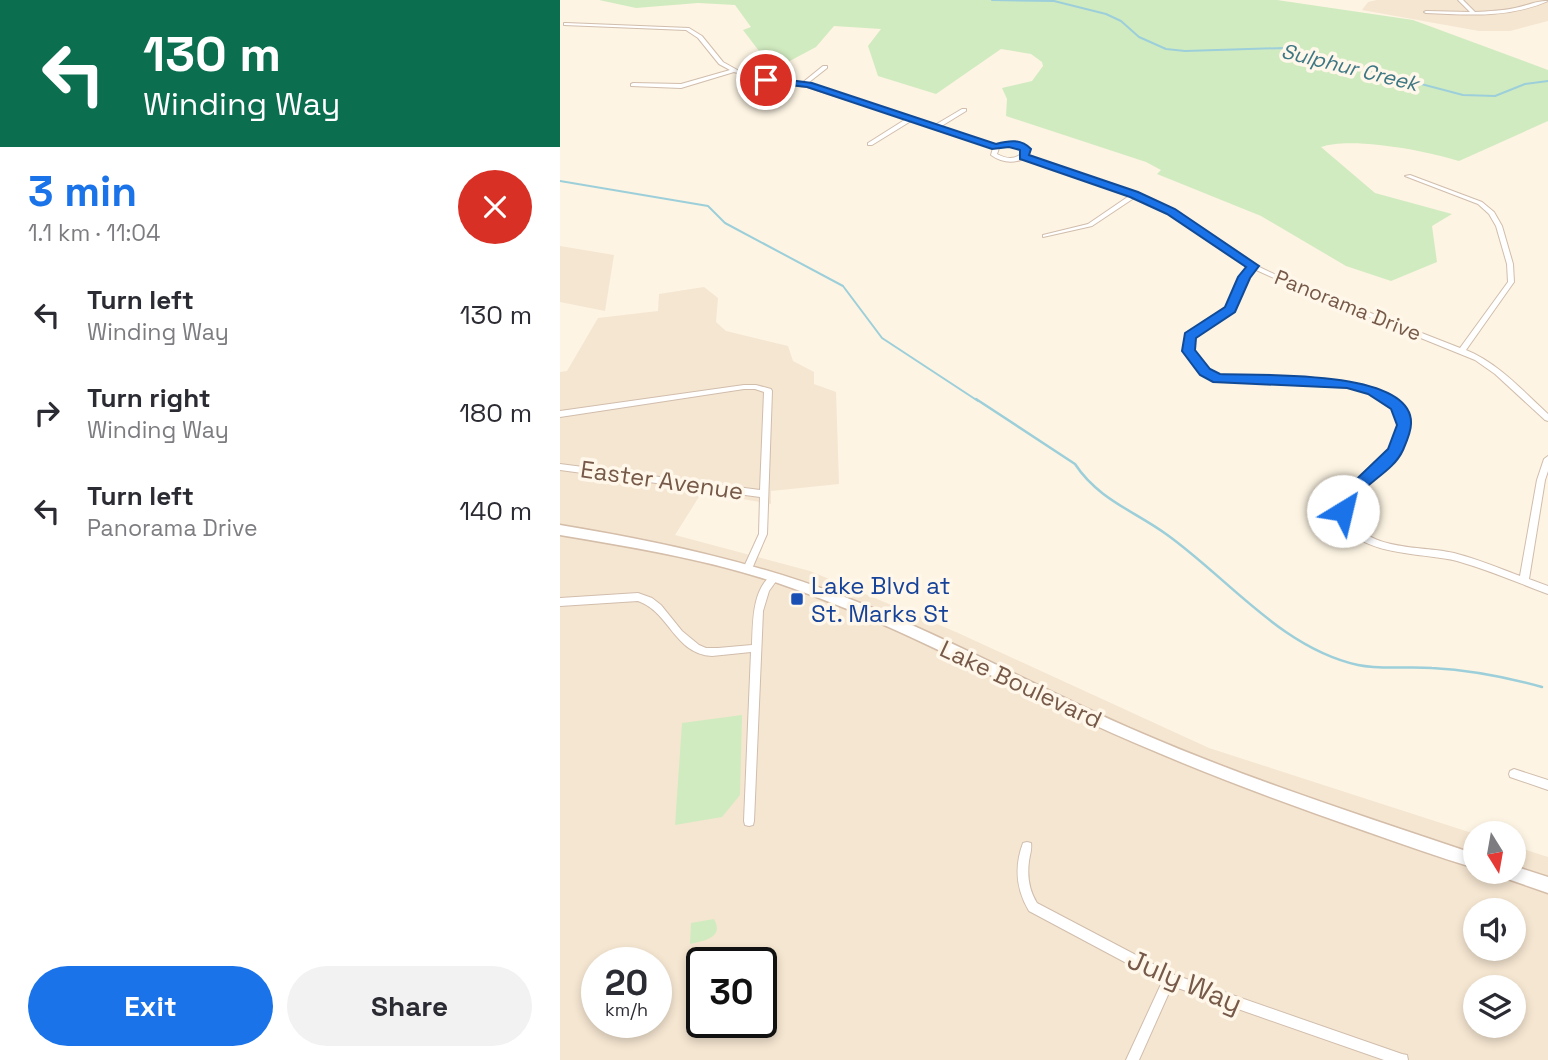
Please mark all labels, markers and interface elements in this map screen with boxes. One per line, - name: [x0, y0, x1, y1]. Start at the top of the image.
- text: 130 m: [143, 23, 281, 85]
- icon: left: [28, 28, 119, 119]
- water label: Sulphur Creek: [1279, 37, 1424, 98]
- pin: [736, 50, 796, 110]
- icon: arrive: [747, 61, 785, 99]
- text: Winding Way: [143, 84, 340, 124]
- text: 3 min: [28, 165, 137, 218]
- button: close: [458, 170, 532, 244]
- text: 1.1 km · 11:04: [28, 218, 160, 248]
- street label: Panorama Drive: [1271, 263, 1425, 347]
- text: Turn left: [87, 283, 194, 317]
- icon: left: [28, 296, 66, 334]
- text: 130 m: [460, 298, 532, 332]
- text: Winding Way: [87, 317, 229, 347]
- text: Turn right: [87, 381, 211, 415]
- icon: right: [28, 394, 66, 432]
- text: 180 m: [459, 396, 532, 430]
- text: Winding Way: [87, 415, 229, 445]
- street label: Easter Avenue: [579, 453, 745, 507]
- position arrow: [1306, 474, 1380, 548]
- text: Turn left: [87, 479, 194, 513]
- icon: left: [28, 492, 66, 530]
- text: 140 m: [459, 494, 532, 528]
- text: Panorama Drive: [87, 513, 258, 543]
- place label: Lake Blvd at St. Marks St: [811, 570, 950, 629]
- marker: Lake Blvd at St. Marks St: [789, 591, 805, 607]
- street label: Lake Boulevard: [935, 633, 1107, 735]
- north arrow: [1463, 821, 1526, 884]
- map controls: [1463, 821, 1526, 1038]
- button: sound: [1463, 898, 1526, 961]
- street label: July Way: [1122, 941, 1248, 1021]
- speed limit sign: 30: [686, 947, 777, 1038]
- text: 20: [605, 961, 648, 1005]
- button: Exit: [28, 966, 273, 1046]
- button: Share: [287, 966, 532, 1046]
- button: layers: [1463, 975, 1526, 1038]
- text: km/h: [605, 998, 648, 1021]

